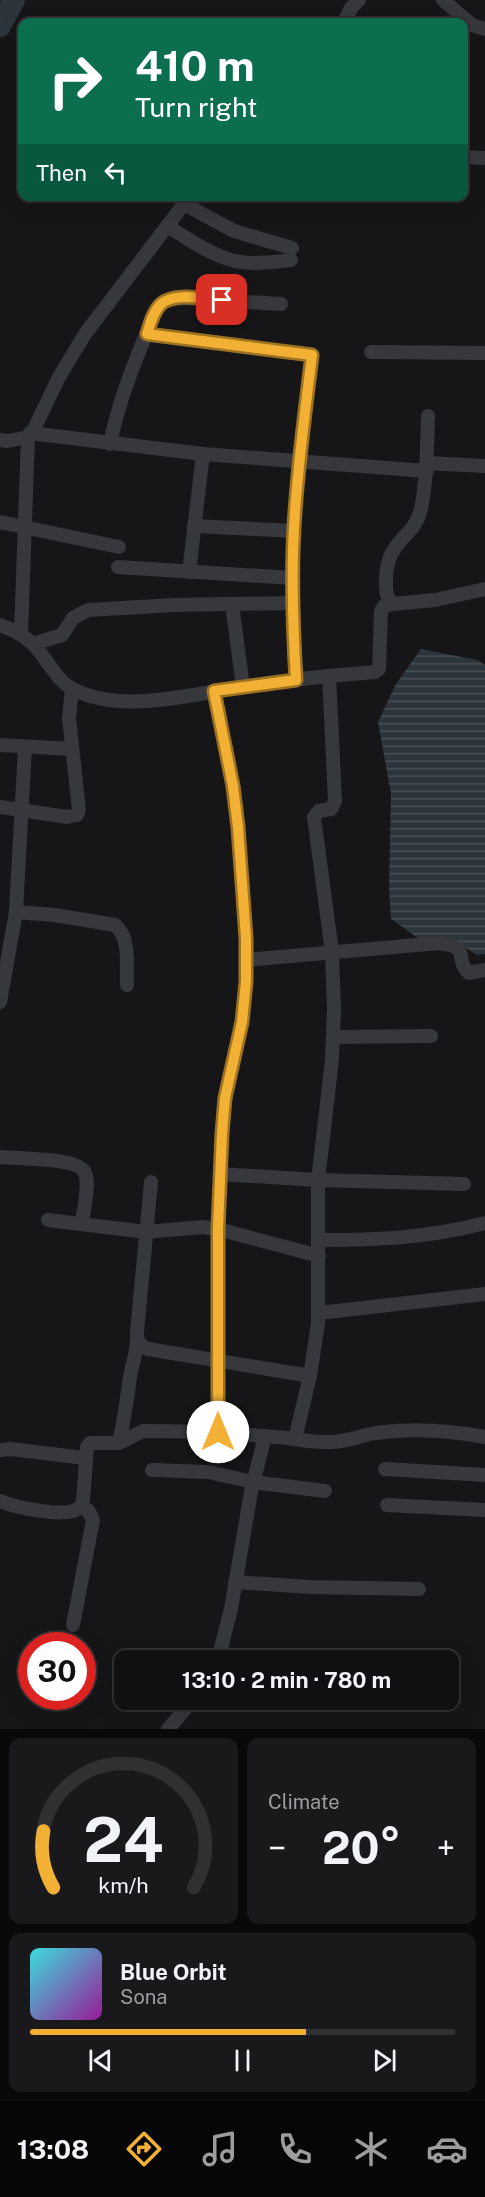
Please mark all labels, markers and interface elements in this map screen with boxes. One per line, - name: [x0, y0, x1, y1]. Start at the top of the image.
- text: 410 m: [135, 41, 255, 90]
- icon: right: [36, 42, 114, 120]
- text: Turn right: [135, 91, 258, 123]
- icon: left: [99, 156, 132, 189]
- text: Then: [36, 160, 87, 186]
- pin: [196, 274, 247, 325]
- icon: arrive: [205, 283, 238, 316]
- position arrow: [186, 1400, 250, 1464]
- speed limit sign: 30: [18, 1632, 96, 1710]
- text: 13:10 · 2 min · 780 m: [182, 1667, 391, 1693]
- text: Climate: [268, 1790, 340, 1814]
- text: 24: [83, 1803, 164, 1876]
- text: 20°: [322, 1821, 401, 1874]
- text: −: [268, 1829, 286, 1867]
- text: +: [437, 1829, 455, 1867]
- text: km/h: [98, 1873, 149, 1898]
- text: Blue Orbit: [120, 1959, 227, 1985]
- text: Sona: [120, 1985, 167, 2009]
- icon: previous: [84, 2044, 117, 2077]
- icon: pause: [226, 2044, 259, 2077]
- icon: next: [368, 2044, 401, 2077]
- icon: directions: [123, 2128, 165, 2170]
- icon: music: [199, 2128, 241, 2170]
- icon: phone: [274, 2128, 316, 2170]
- icon: climate: [350, 2128, 392, 2170]
- icon: car: [426, 2128, 468, 2170]
- text: 13:08: [17, 2133, 89, 2165]

